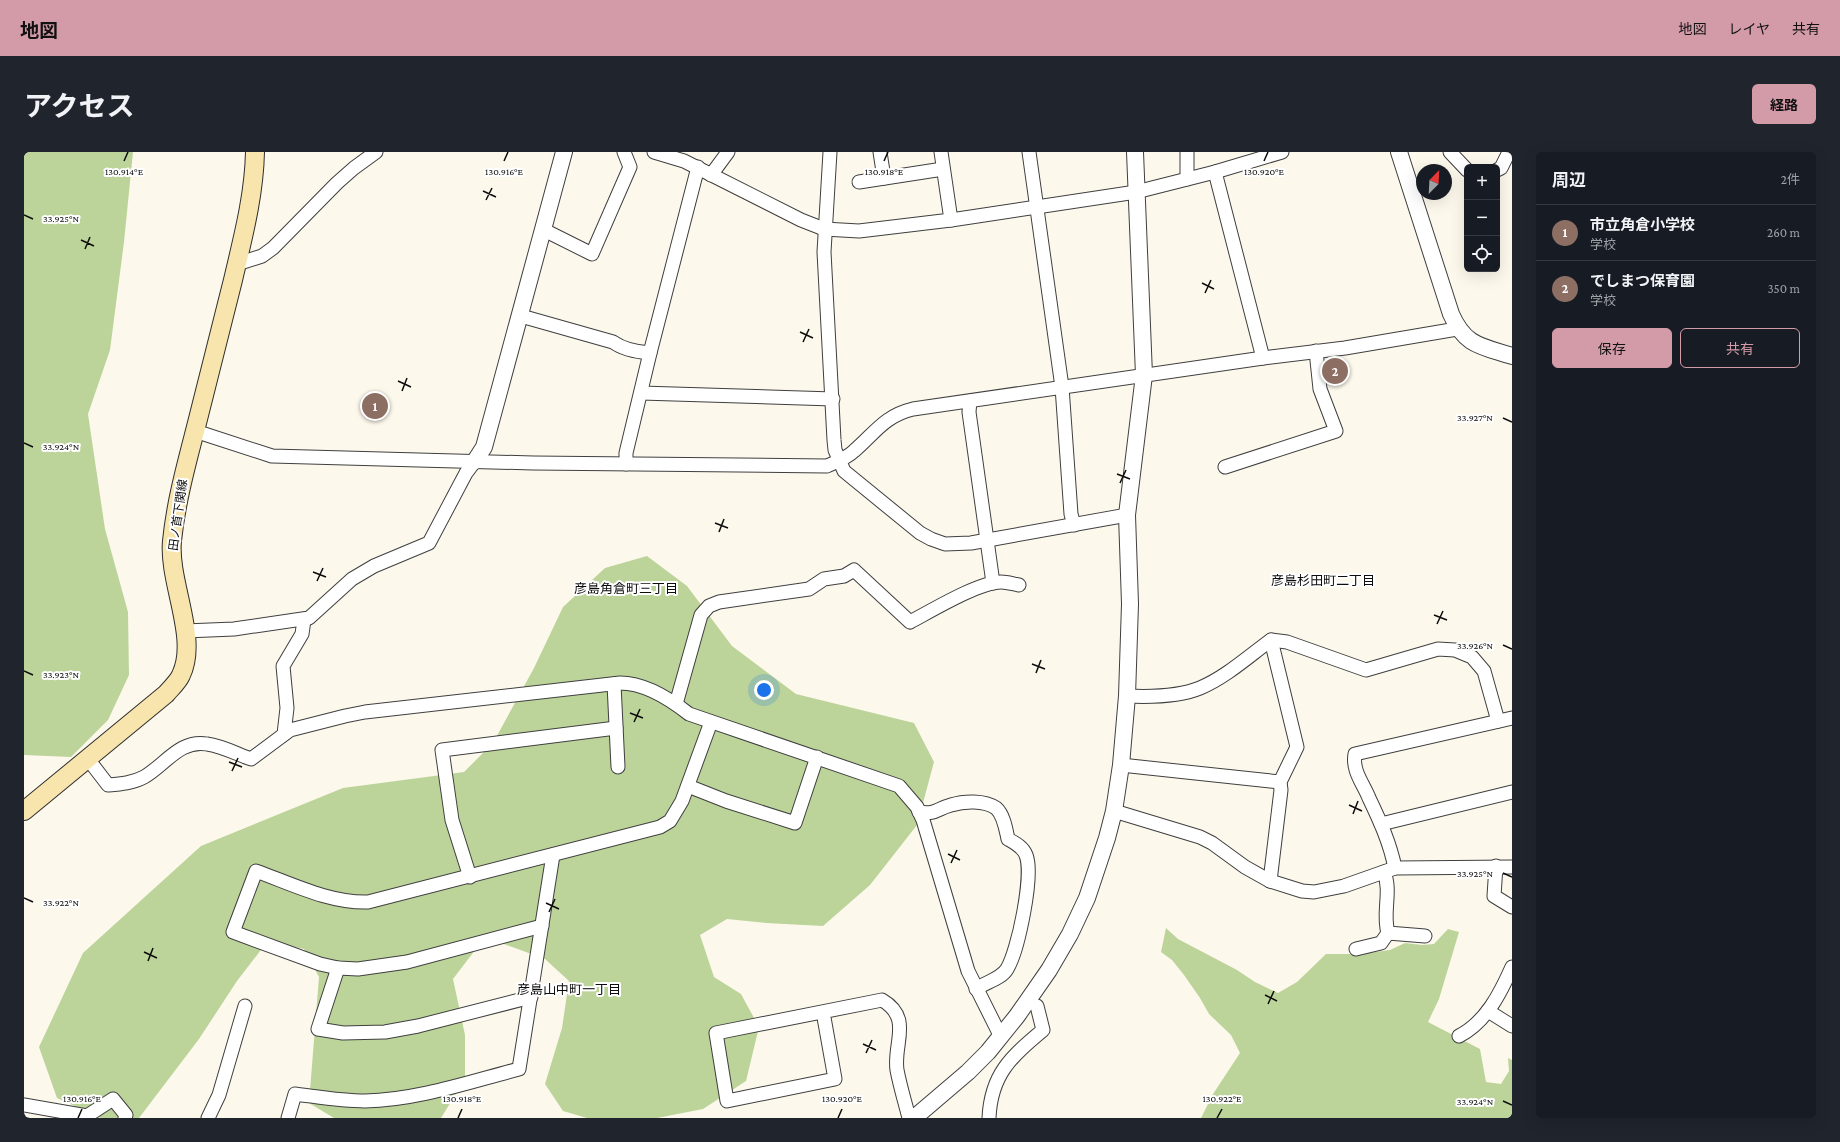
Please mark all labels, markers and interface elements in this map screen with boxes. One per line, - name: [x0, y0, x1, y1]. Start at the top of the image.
- text: 地図: [20, 20, 58, 41]
- text: 地図: [1678, 21, 1706, 37]
- text: レイヤ: [1728, 21, 1770, 37]
- text: 共有: [1792, 21, 1820, 37]
- button: 経路: [1752, 84, 1816, 124]
- text: アクセス: [24, 91, 135, 122]
- north arrow: [1416, 164, 1452, 200]
- map controls: [1464, 164, 1500, 272]
- button: +: [1464, 164, 1500, 200]
- text: 130.914°E: [105, 166, 144, 177]
- text: 130.916°E: [485, 166, 523, 177]
- text: 130.918°E: [865, 166, 904, 177]
- text: 130.920°E: [1244, 166, 1285, 177]
- text: 周辺: [1552, 171, 1586, 190]
- text: 2件: [1781, 172, 1800, 187]
- button: −: [1464, 200, 1500, 236]
- text: 33.925°N: [43, 213, 79, 224]
- text: 市立角倉小学校: [1590, 217, 1695, 233]
- text: 1: [1563, 225, 1567, 240]
- text: 260 m: [1767, 225, 1800, 240]
- button: locate: [1464, 236, 1500, 272]
- text: 学校: [1590, 237, 1616, 252]
- text: でしまつ保育園: [1590, 273, 1695, 289]
- text: 2: [1562, 281, 1568, 296]
- text: 350 m: [1767, 281, 1800, 296]
- text: 学校: [1590, 293, 1616, 308]
- button: 保存: [1552, 328, 1672, 368]
- button: 共有: [1680, 328, 1800, 368]
- pin: 2: [1322, 356, 1348, 386]
- pin: 1: [362, 391, 388, 421]
- text: 33.927°N: [1457, 412, 1493, 423]
- text: 33.924°N: [43, 441, 80, 452]
- street label: 田ノ首下関線: [166, 478, 190, 552]
- district label: 彦島杉田町二丁目: [1271, 573, 1375, 588]
- district label: 彦島角倉町三丁目: [574, 581, 678, 596]
- text: 33.926°N: [1457, 640, 1493, 651]
- text: 33.923°N: [43, 669, 79, 680]
- your location: [754, 680, 774, 700]
- text: 33.925°N: [1457, 868, 1493, 879]
- text: 33.922°N: [43, 897, 79, 908]
- district label: 彦島山中町一丁目: [517, 982, 621, 997]
- text: 130.916°E: [63, 1093, 101, 1104]
- text: 130.918°E: [443, 1093, 482, 1104]
- text: 130.920°E: [822, 1093, 863, 1104]
- text: 130.922°E: [1203, 1093, 1242, 1104]
- text: 33.924°N: [1457, 1096, 1494, 1107]

